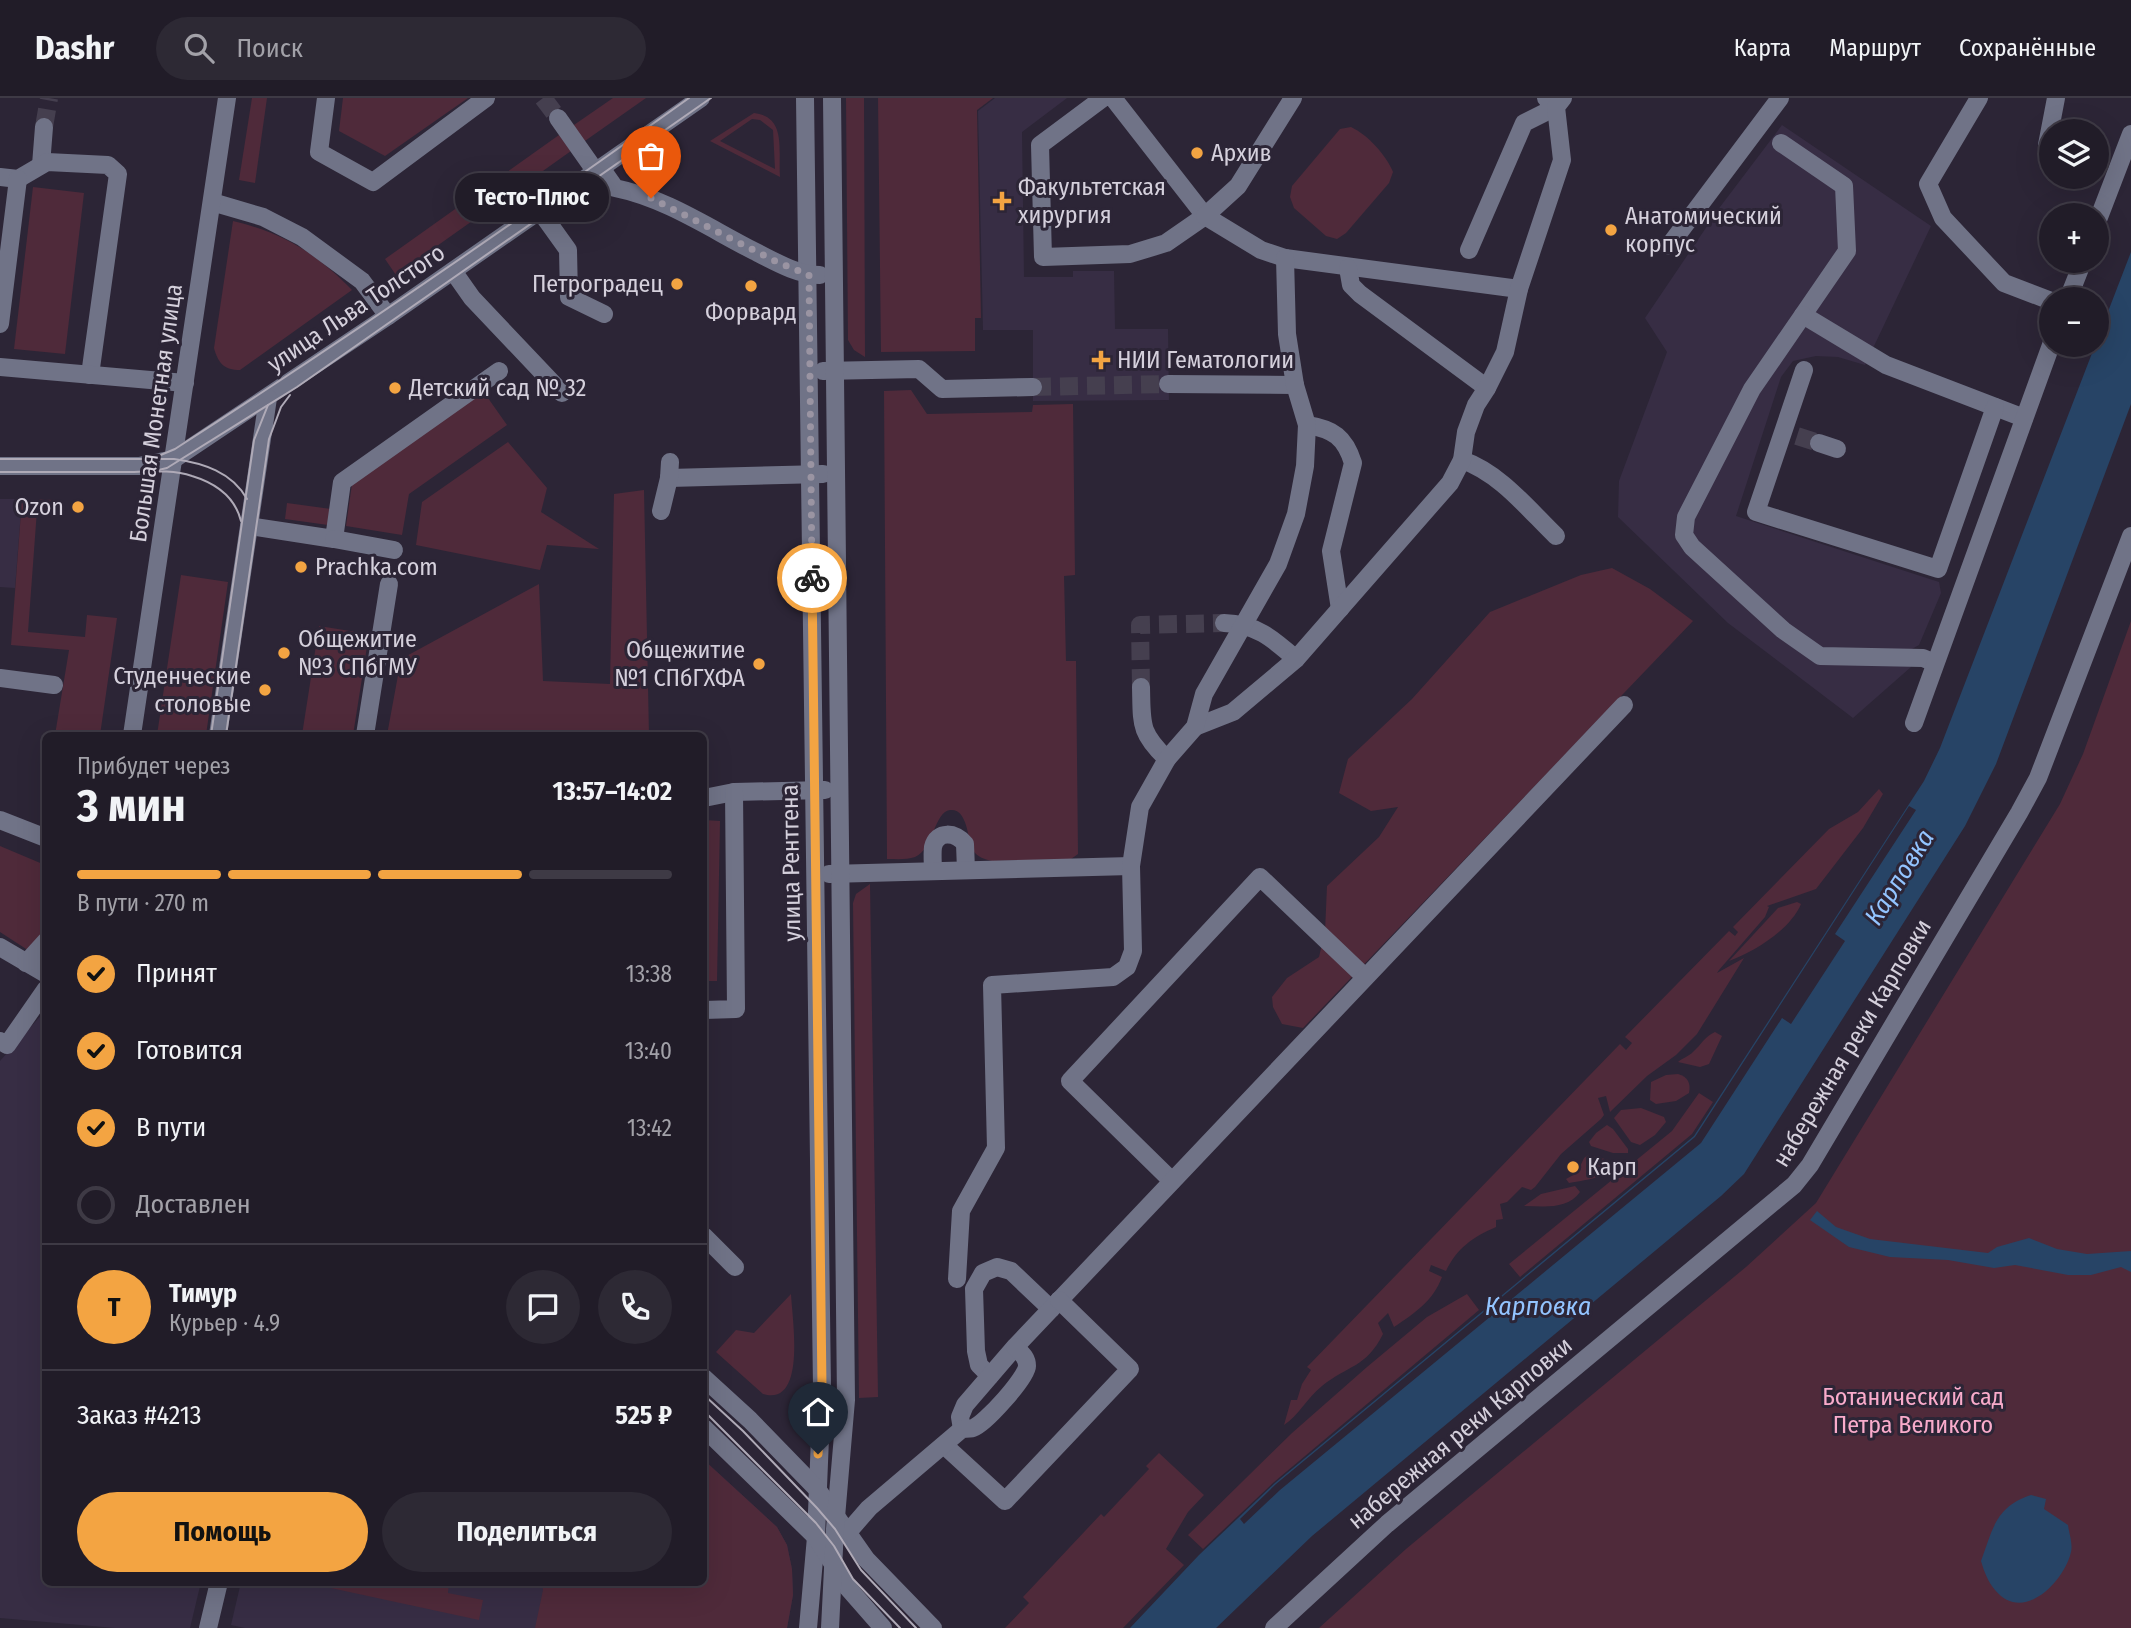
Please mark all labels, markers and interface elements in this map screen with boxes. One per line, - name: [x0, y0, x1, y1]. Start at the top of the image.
- search box: [156, 17, 646, 80]
- text: Dashr: [35, 28, 114, 68]
- icon: search: [180, 29, 218, 67]
- text: Поиск: [236, 33, 303, 64]
- text: Карта: [1734, 34, 1791, 62]
- text: Маршрут: [1829, 34, 1921, 62]
- text: Сохранённые: [1959, 34, 2096, 62]
- map controls: [2039, 119, 2109, 357]
- button: layers: [2039, 119, 2109, 189]
- pin: [621, 126, 681, 198]
- icon: bag: [632, 137, 670, 175]
- place label: Архив: [1211, 139, 1272, 167]
- marker: Архив: [1189, 145, 1205, 161]
- place label: Факультетская хирургия: [1018, 173, 1166, 229]
- callout: Тесто-Плюс: [455, 174, 609, 222]
- text: Тесто-Плюс: [475, 183, 589, 211]
- marker: Факультетская хирургия: [992, 191, 1012, 211]
- place label: Анатомический корпус: [1625, 202, 1782, 258]
- button: +: [2039, 203, 2109, 273]
- marker: Анатомический корпус: [1603, 222, 1619, 238]
- street label: улица Льва Толстого: [262, 238, 450, 378]
- place label: Петроградец: [532, 270, 663, 298]
- marker: Петроградец: [669, 276, 685, 292]
- marker: Форвард: [743, 278, 759, 294]
- street label: Большая Монетная улица: [124, 282, 188, 544]
- button: −: [2039, 287, 2109, 357]
- place label: Форвард: [705, 298, 797, 326]
- place label: НИИ Гематологии: [1117, 346, 1294, 374]
- marker: НИИ Гематологии: [1091, 350, 1111, 370]
- place label: Детский сад № 32: [408, 374, 586, 402]
- marker: Детский сад № 32: [387, 380, 403, 396]
- place label: Ozon: [15, 493, 64, 521]
- marker: Ozon: [70, 499, 86, 515]
- courier: [777, 543, 847, 613]
- place label: Prachka.com: [315, 553, 438, 581]
- marker: Prachka.com: [293, 559, 309, 575]
- icon: bike: [793, 559, 831, 597]
- place label: Общежитие №3 СПбГМУ: [298, 625, 417, 681]
- place label: Общежитие №1 СПбГХФА: [614, 636, 745, 692]
- marker: Общежитие №3 СПбГМУ: [276, 645, 292, 661]
- marker: Общежитие №1 СПбГХФА: [751, 656, 767, 672]
- place label: Студенческие столовые: [113, 662, 251, 718]
- marker: Студенческие столовые: [257, 682, 273, 698]
- text: Прибудет через: [77, 752, 230, 780]
- text: 13:57–14:02: [552, 776, 672, 807]
- text: 3 мин: [77, 778, 186, 833]
- street label: улица Рентгена: [776, 784, 806, 942]
- water label: Карповка: [1858, 824, 1941, 931]
- text: В пути · 270 m: [77, 889, 209, 917]
- street label: набережная реки Карповки: [1767, 914, 1937, 1172]
- icon: check: [77, 955, 115, 993]
- text: Принят: [136, 958, 217, 989]
- text: 13:38: [626, 960, 672, 988]
- icon: check: [77, 1032, 115, 1070]
- text: Готовится: [136, 1035, 243, 1066]
- text: 13:40: [625, 1037, 672, 1065]
- icon: check: [77, 1109, 115, 1147]
- text: В пути: [136, 1112, 206, 1143]
- text: 13:42: [627, 1114, 672, 1142]
- place label: Карп: [1587, 1153, 1637, 1181]
- marker: Карп: [1565, 1159, 1581, 1175]
- text: Доставлен: [136, 1189, 251, 1220]
- button: chat: [506, 1270, 580, 1344]
- button: phone: [598, 1270, 672, 1344]
- text: Тимур: [169, 1278, 237, 1309]
- water label: Карповка: [1485, 1291, 1591, 1322]
- text: Т: [108, 1292, 120, 1323]
- text: Курьер · 4.9: [169, 1309, 280, 1337]
- street label: набережная реки Карповки: [1342, 1331, 1578, 1535]
- pin: [788, 1382, 848, 1454]
- park label: Ботанический сад Петра Великого: [1822, 1383, 2004, 1439]
- icon: home: [799, 1393, 837, 1431]
- text: Заказ #4213: [77, 1400, 202, 1431]
- text: 525 ₽: [615, 1400, 672, 1431]
- button: Помощь: [77, 1492, 368, 1572]
- button: Поделиться: [382, 1492, 672, 1572]

